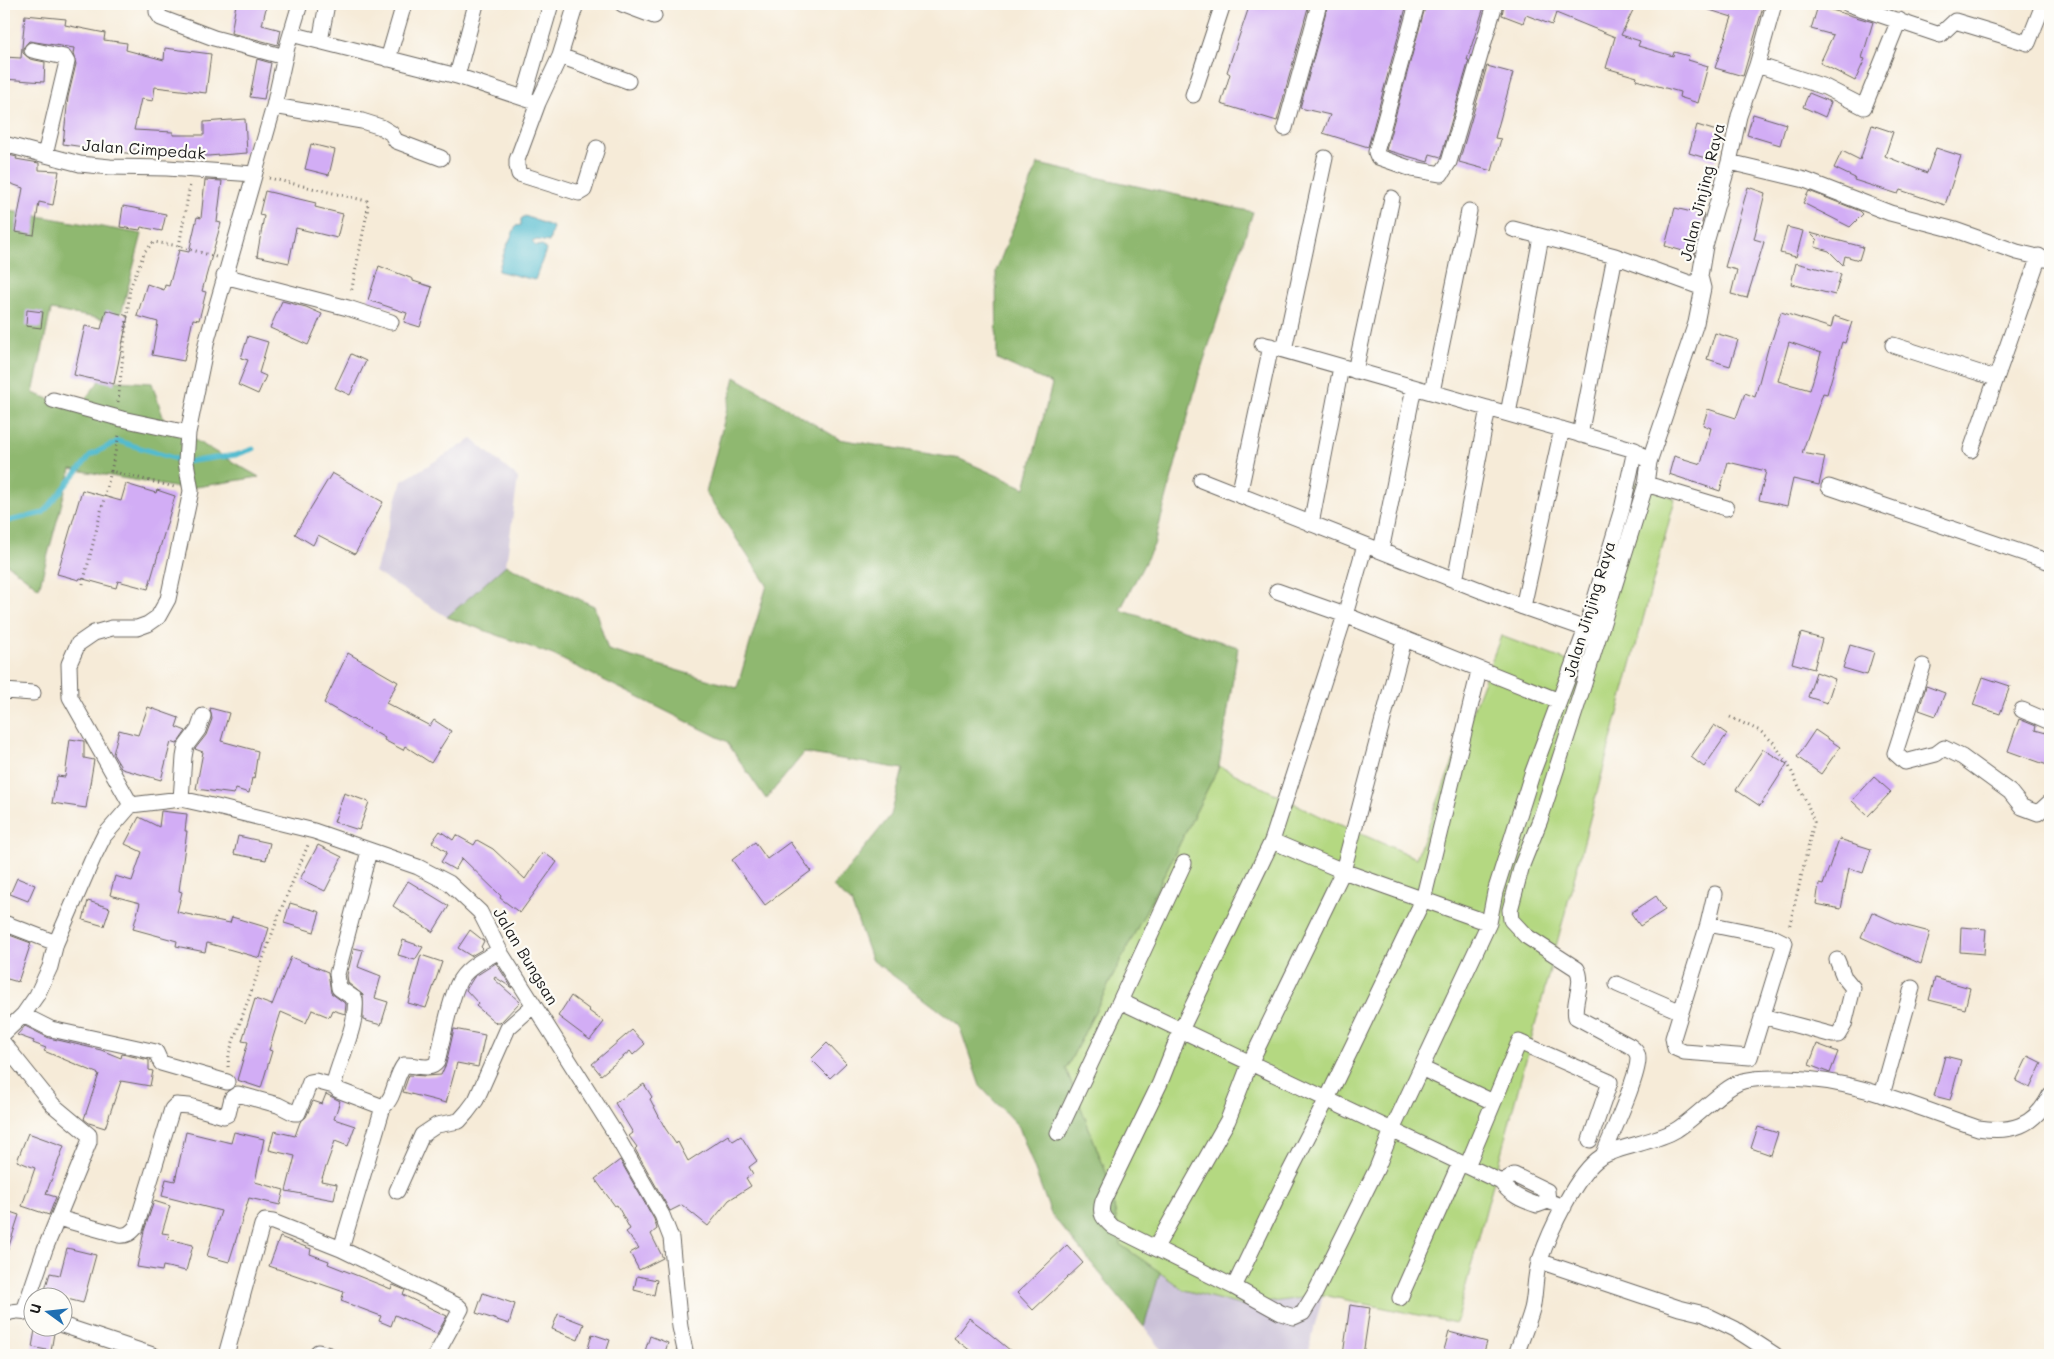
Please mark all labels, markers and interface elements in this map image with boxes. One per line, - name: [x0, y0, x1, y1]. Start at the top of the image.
- street label: Jalan Jinjing Raya: [1674, 121, 1729, 263]
- street label: Jalan Cimpedak: [81, 134, 207, 163]
- street label: Jalan Jinjing Raya: [1558, 538, 1619, 680]
- street label: Jalan Bungsan: [489, 903, 564, 1008]
- north arrow: [22, 1286, 72, 1336]
- text: U: [25, 1301, 45, 1316]

